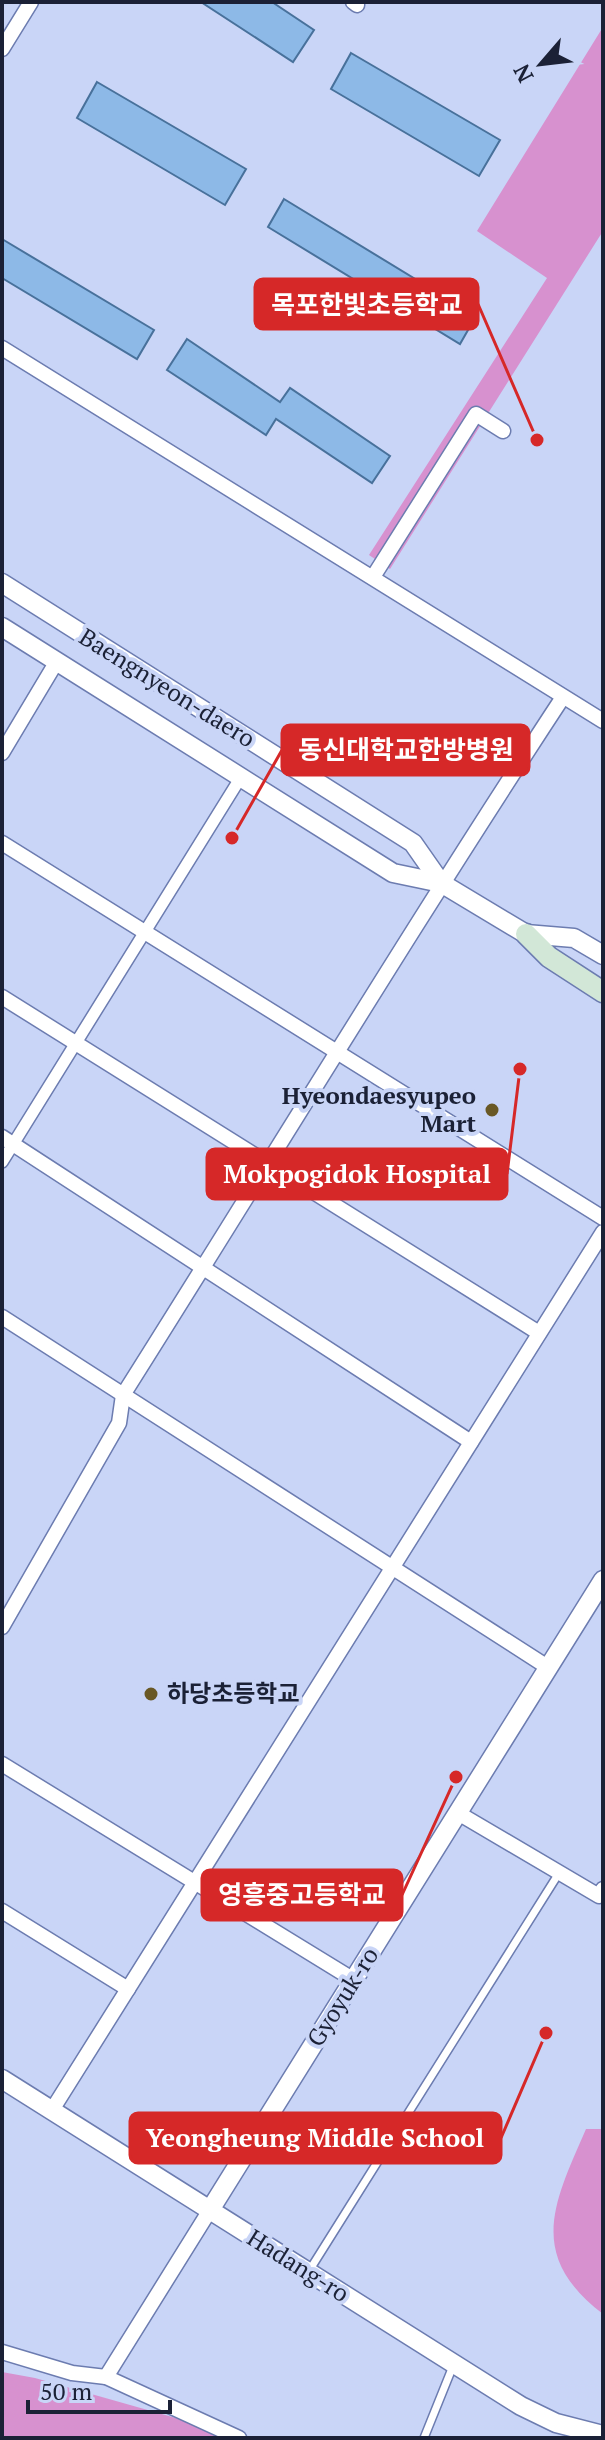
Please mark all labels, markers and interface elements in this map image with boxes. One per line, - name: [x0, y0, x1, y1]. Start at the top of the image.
- north arrow: [501, 24, 581, 104]
- text: N: [506, 59, 540, 88]
- callout: 목포한빛초등학교: [255, 279, 478, 329]
- text: 목포한빛초등학교: [271, 287, 463, 321]
- street label: Baengnyeon-daero: [74, 620, 261, 754]
- callout: 동신대학교한방병원: [282, 725, 529, 775]
- text: 동신대학교한방병원: [298, 732, 514, 766]
- place label: Hyeondaesyupeo Mart: [282, 1079, 476, 1139]
- marker: Hyeondaesyupeo Mart: [483, 1101, 501, 1119]
- callout: Mokpogidok Hospital: [207, 1149, 507, 1199]
- text: Mokpogidok Hospital: [223, 1156, 491, 1190]
- place label: 하당초등학교: [167, 1677, 299, 1709]
- marker: 하당초등학교: [142, 1685, 160, 1703]
- callout: 영흥중고등학교: [202, 1870, 402, 1920]
- text: 영흥중고등학교: [218, 1877, 386, 1911]
- street label: Gyoyuk-ro: [299, 1941, 385, 2052]
- callout: Yeongheung Middle School: [130, 2113, 501, 2163]
- text: Yeongheung Middle School: [146, 2120, 484, 2154]
- street label: Hadang-ro: [241, 2221, 356, 2309]
- scale bar: [28, 2364, 170, 2414]
- text: 50 m: [40, 2375, 92, 2407]

